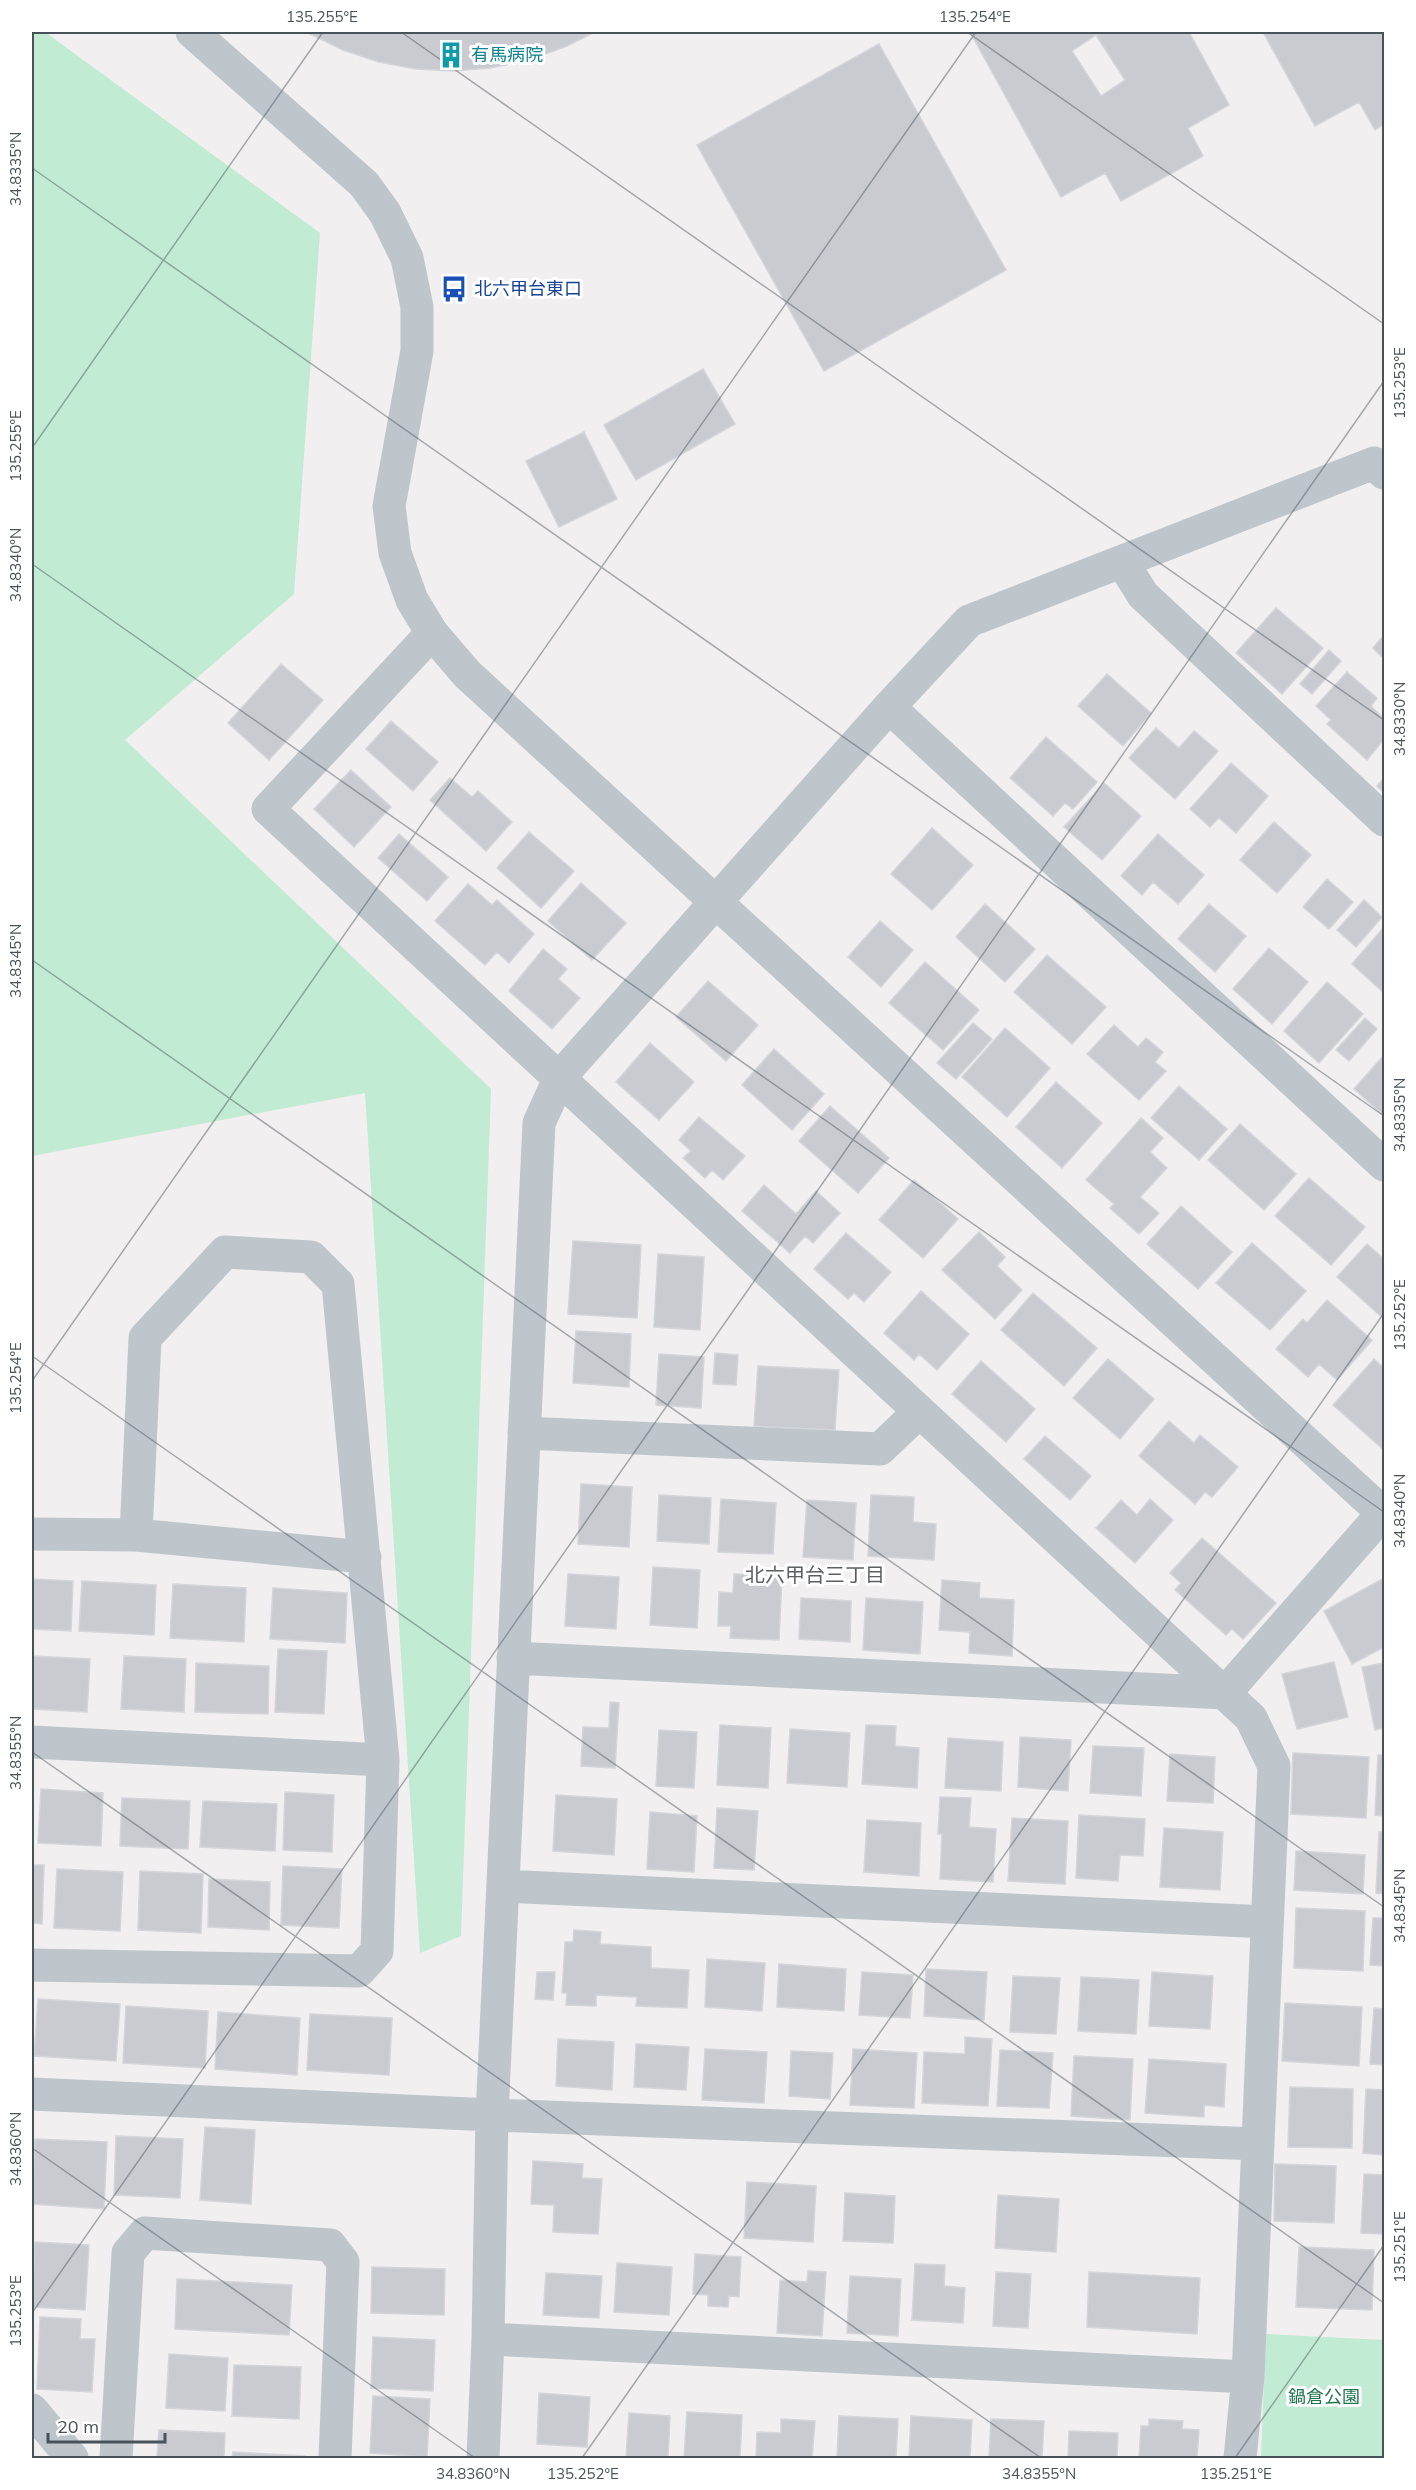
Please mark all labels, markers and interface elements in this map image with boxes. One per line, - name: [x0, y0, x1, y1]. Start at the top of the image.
- text: 135.255°E: [286, 7, 358, 26]
- text: 135.254°E: [939, 7, 1011, 26]
- building icon: 有馬病院: [436, 40, 466, 70]
- place label: 有馬病院: [471, 43, 543, 66]
- text: 34.8335°N: [6, 132, 25, 206]
- bus stop icon: 北六甲台東口: [439, 274, 469, 304]
- place label: 北六甲台東口: [474, 277, 582, 300]
- text: 135.253°E: [1390, 347, 1409, 419]
- text: 135.255°E: [6, 410, 25, 482]
- text: 34.8340°N: [6, 528, 25, 602]
- text: 34.8330°N: [1390, 682, 1409, 756]
- text: 34.8345°N: [6, 924, 25, 998]
- text: 34.8335°N: [1390, 1078, 1409, 1152]
- text: 135.252°E: [1390, 1279, 1409, 1351]
- text: 135.254°E: [6, 1342, 25, 1414]
- text: 34.8340°N: [1390, 1474, 1409, 1548]
- district label: 北六甲台三丁目: [745, 1562, 885, 1587]
- text: 34.8355°N: [6, 1716, 25, 1790]
- text: 34.8345°N: [1390, 1869, 1409, 1943]
- text: 34.8360°N: [6, 2112, 25, 2186]
- text: 135.251°E: [1390, 2211, 1409, 2283]
- text: 135.253°E: [6, 2275, 25, 2347]
- park label: 鍋倉公園: [1288, 2385, 1360, 2408]
- scale bar: [48, 2406, 165, 2444]
- text: 20 m: [57, 2415, 99, 2438]
- text: 34.8360°N: [436, 2464, 510, 2483]
- text: 135.252°E: [547, 2464, 619, 2483]
- text: 34.8355°N: [1002, 2464, 1076, 2483]
- text: 135.251°E: [1200, 2464, 1272, 2483]

